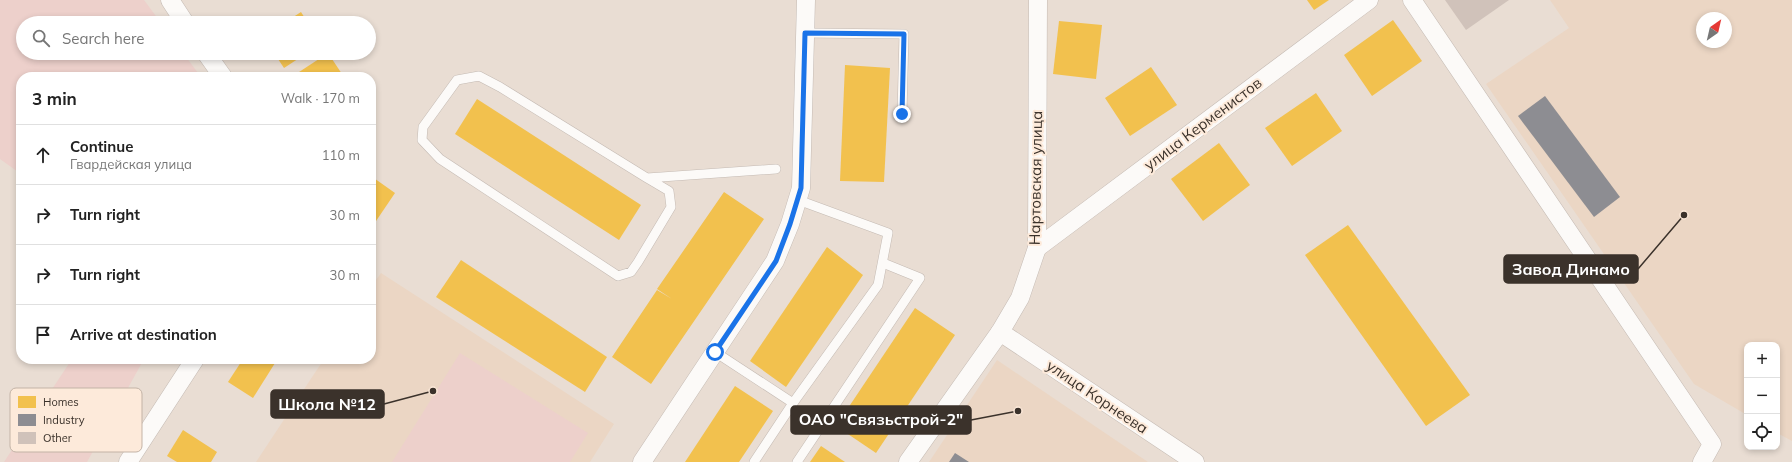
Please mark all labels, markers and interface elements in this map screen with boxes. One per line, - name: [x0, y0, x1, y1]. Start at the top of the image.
- north arrow: [1696, 12, 1732, 48]
- search box: [16, 16, 376, 60]
- icon: search: [30, 27, 52, 49]
- text: Search here: [62, 29, 144, 48]
- street label: улица Керменистов: [1140, 73, 1265, 174]
- text: 3 min: [32, 88, 77, 109]
- text: Walk · 170 m: [281, 90, 360, 106]
- route end: [893, 105, 911, 123]
- street label: Нартовская улица: [1025, 111, 1046, 245]
- text: Continue: [70, 137, 133, 156]
- icon: ahead: [32, 144, 54, 166]
- text: 110 m: [322, 147, 360, 163]
- text: Гвардейская улица: [70, 156, 192, 172]
- icon: right: [32, 204, 54, 226]
- text: Turn right: [70, 205, 140, 224]
- text: 30 m: [330, 207, 360, 223]
- callout: Завод Динамо: [1504, 255, 1638, 283]
- text: Завод Динамо: [1512, 259, 1630, 279]
- icon: right: [32, 264, 54, 286]
- text: Turn right: [70, 265, 140, 284]
- text: 30 m: [330, 267, 360, 283]
- icon: arrive: [32, 324, 54, 346]
- text: Arrive at destination: [70, 325, 217, 344]
- map controls: [1744, 342, 1780, 450]
- button: +: [1744, 342, 1780, 378]
- route start: [706, 343, 724, 361]
- street label: улица Корнеева: [1043, 356, 1152, 438]
- button: −: [1744, 378, 1780, 414]
- legend: [10, 388, 142, 452]
- callout: Школа №12: [271, 390, 384, 418]
- text: Школа №12: [278, 394, 376, 414]
- text: Homes: [43, 395, 79, 409]
- callout: ОАО "Связьстрой-2": [791, 406, 971, 434]
- text: ОАО "Связьстрой-2": [799, 409, 963, 429]
- text: Industry: [43, 413, 85, 427]
- button: locate: [1744, 414, 1780, 450]
- text: Other: [43, 431, 72, 445]

